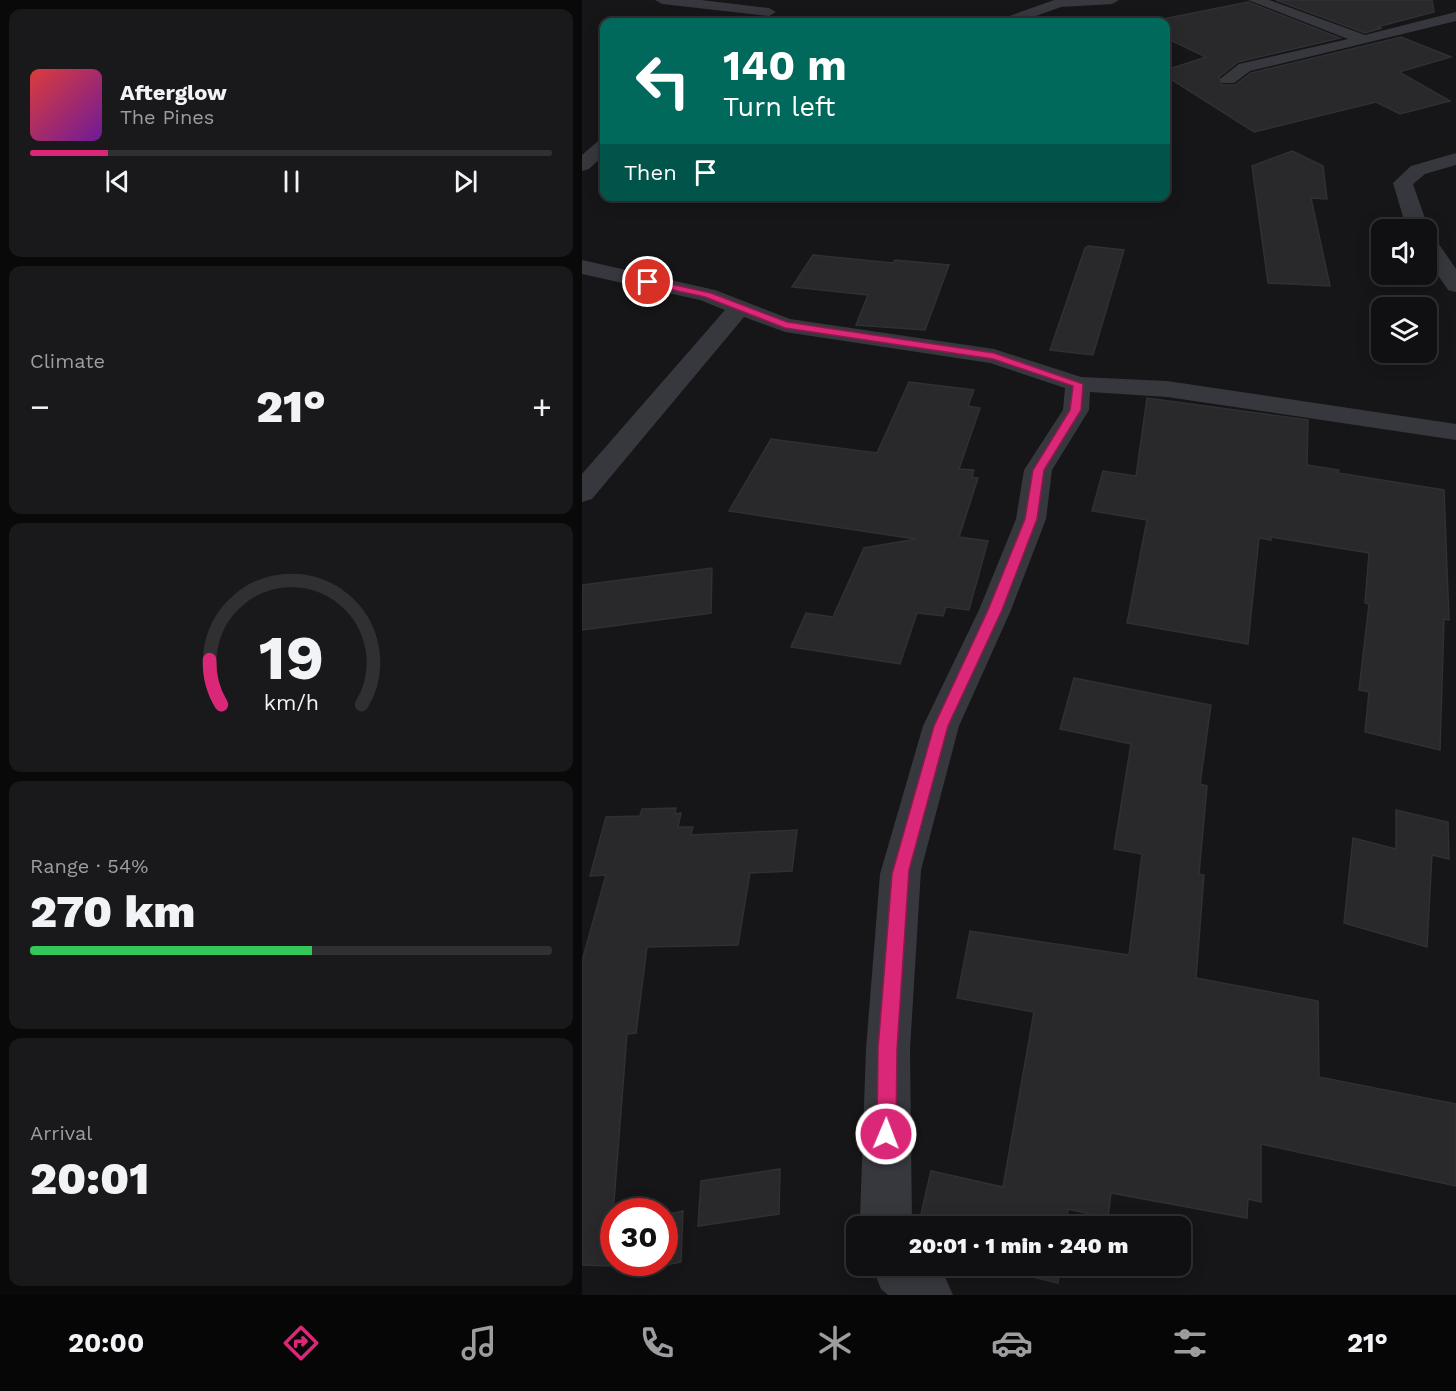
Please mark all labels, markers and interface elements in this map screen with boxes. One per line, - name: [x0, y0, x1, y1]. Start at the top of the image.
- text: 140 m: [723, 41, 847, 90]
- icon: left: [624, 42, 702, 120]
- text: Afterglow: [120, 80, 227, 105]
- text: Turn left: [723, 91, 835, 123]
- text: The Pines: [120, 105, 214, 129]
- icon: arrive: [689, 156, 722, 189]
- text: Then: [624, 160, 677, 185]
- icon: previous: [101, 165, 134, 198]
- icon: pause: [275, 165, 308, 198]
- icon: next: [449, 165, 482, 198]
- map controls: [1371, 219, 1437, 363]
- button: sound: [1371, 219, 1437, 285]
- pin: [622, 256, 673, 307]
- icon: arrive: [631, 265, 664, 298]
- button: layers: [1371, 297, 1437, 363]
- text: Climate: [30, 349, 105, 373]
- text: 21°: [256, 380, 326, 433]
- text: −: [30, 387, 50, 426]
- text: +: [532, 387, 552, 426]
- text: 19: [258, 621, 324, 694]
- text: km/h: [263, 690, 319, 715]
- text: Range · 54%: [30, 854, 148, 878]
- text: 270 km: [30, 885, 195, 938]
- position arrow: [854, 1102, 918, 1166]
- text: Arrival: [30, 1121, 92, 1145]
- text: 20:01: [30, 1152, 149, 1205]
- speed limit sign: 30: [600, 1198, 678, 1276]
- text: 20:01 · 1 min · 240 m: [909, 1233, 1128, 1258]
- icon: directions: [280, 1322, 322, 1364]
- icon: music: [458, 1322, 500, 1364]
- icon: phone: [636, 1322, 678, 1364]
- icon: climate: [814, 1322, 856, 1364]
- icon: car: [991, 1322, 1033, 1364]
- icon: filters: [1169, 1322, 1211, 1364]
- text: 20:00: [68, 1327, 144, 1359]
- text: 21°: [1347, 1327, 1388, 1359]

